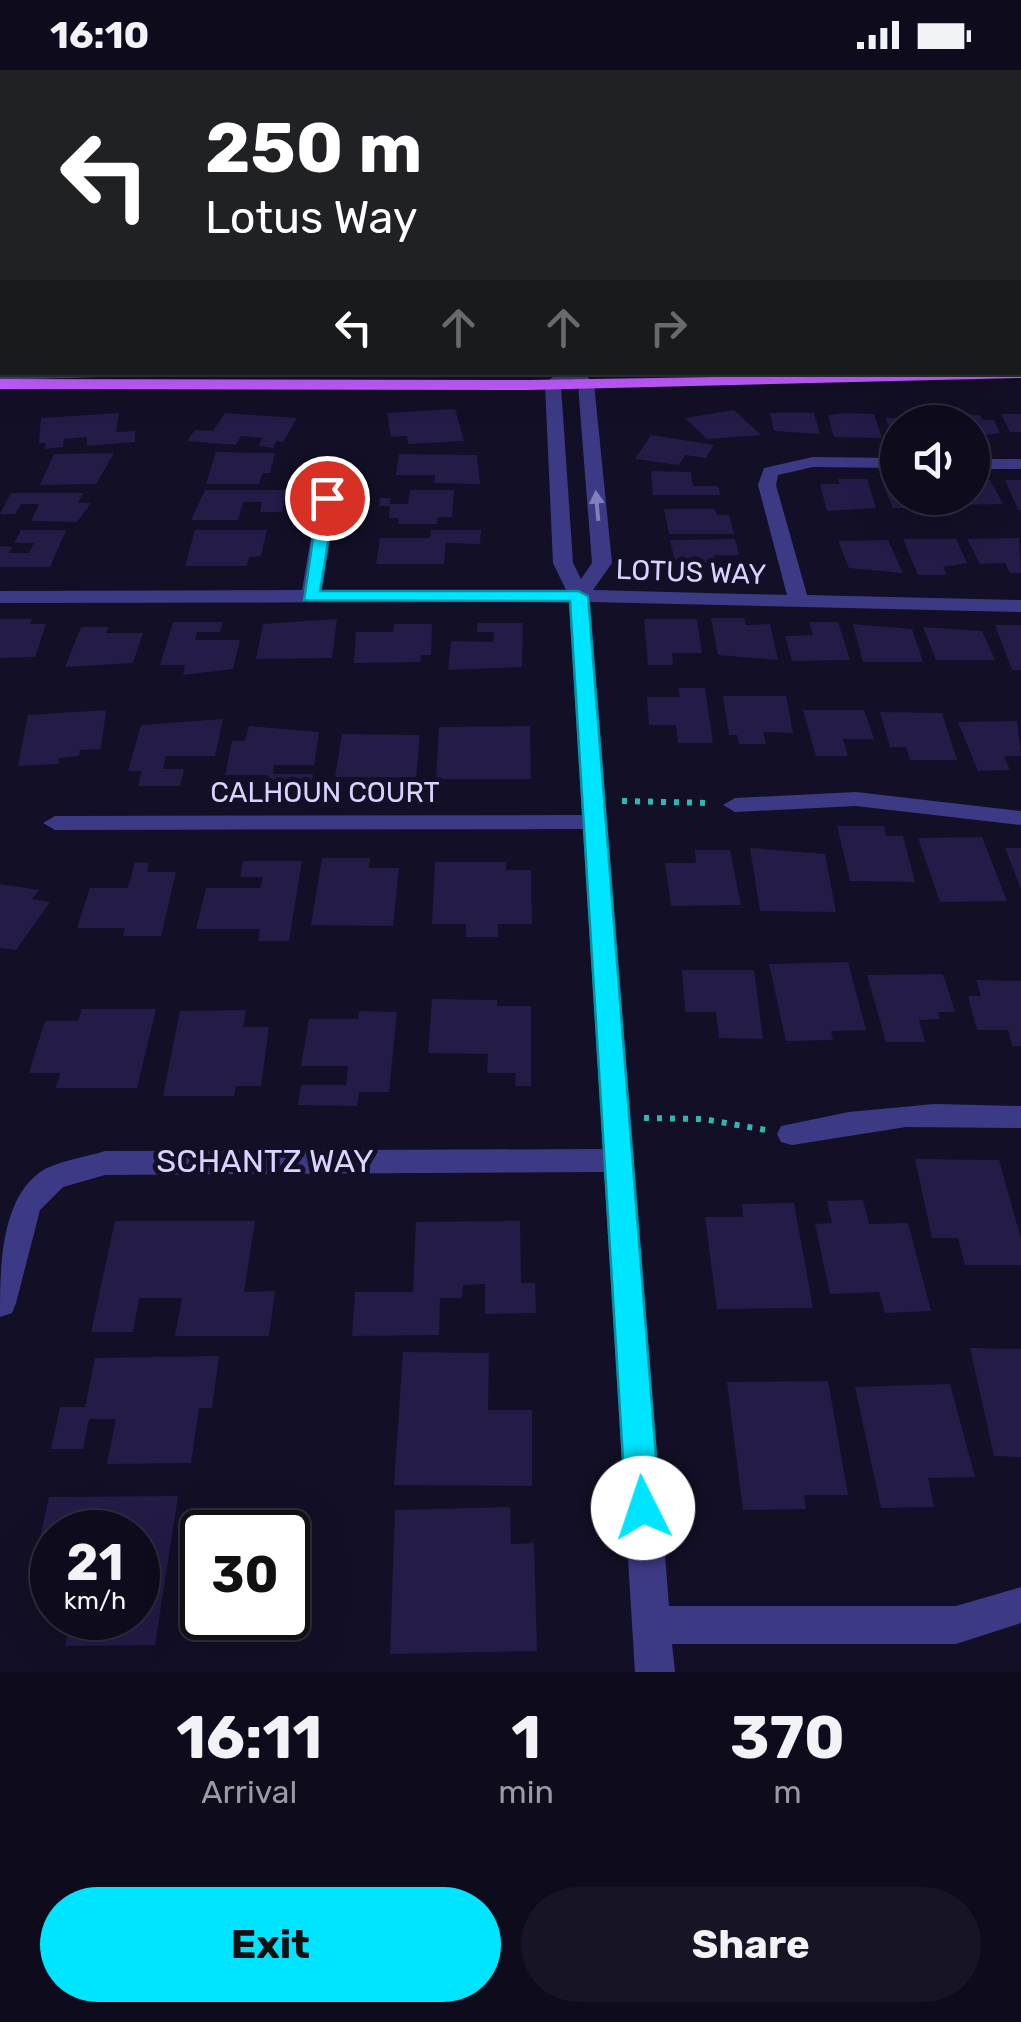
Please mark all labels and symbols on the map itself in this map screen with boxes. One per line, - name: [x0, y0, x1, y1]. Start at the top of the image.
- pin: [285, 456, 370, 541]
- one-way arrow: [589, 490, 605, 522]
- street label: LOTUS WAY: [615, 553, 767, 591]
- street label: CALHOUN COURT: [210, 776, 440, 809]
- street label: SCHANTZ WAY: [156, 1142, 374, 1180]
- position arrow: [591, 1456, 695, 1560]
- speed limit sign: 30: [180, 1510, 310, 1640]

